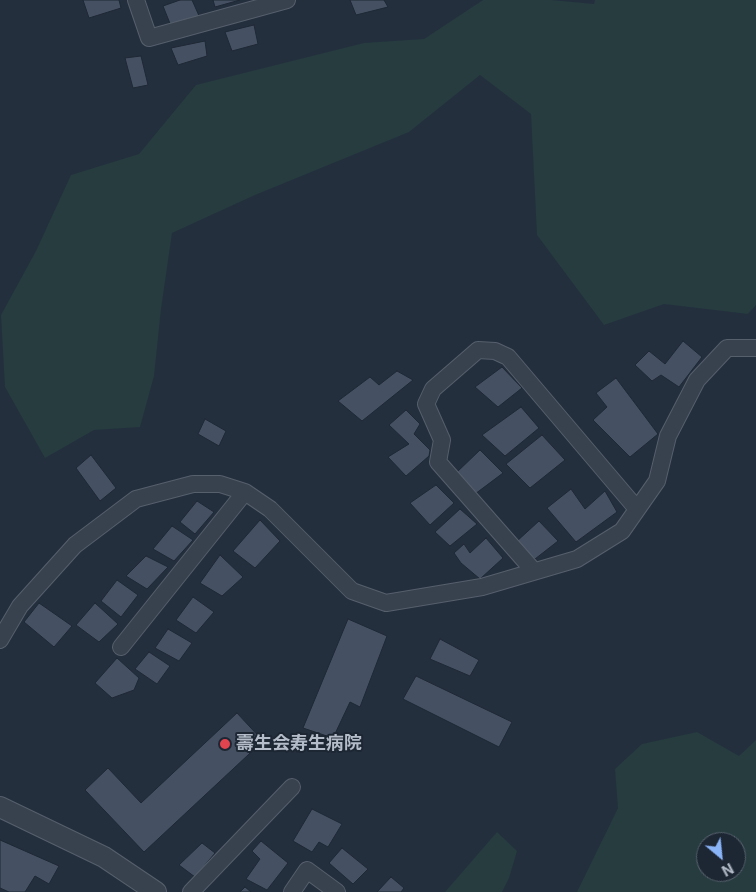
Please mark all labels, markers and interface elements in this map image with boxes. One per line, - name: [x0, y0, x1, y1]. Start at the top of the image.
- place label: 壽生会寿生病院: [236, 733, 362, 755]
- marker: 壽生会寿生病院: [218, 737, 232, 751]
- north arrow: [696, 832, 746, 882]
- text: N: [719, 860, 737, 880]

